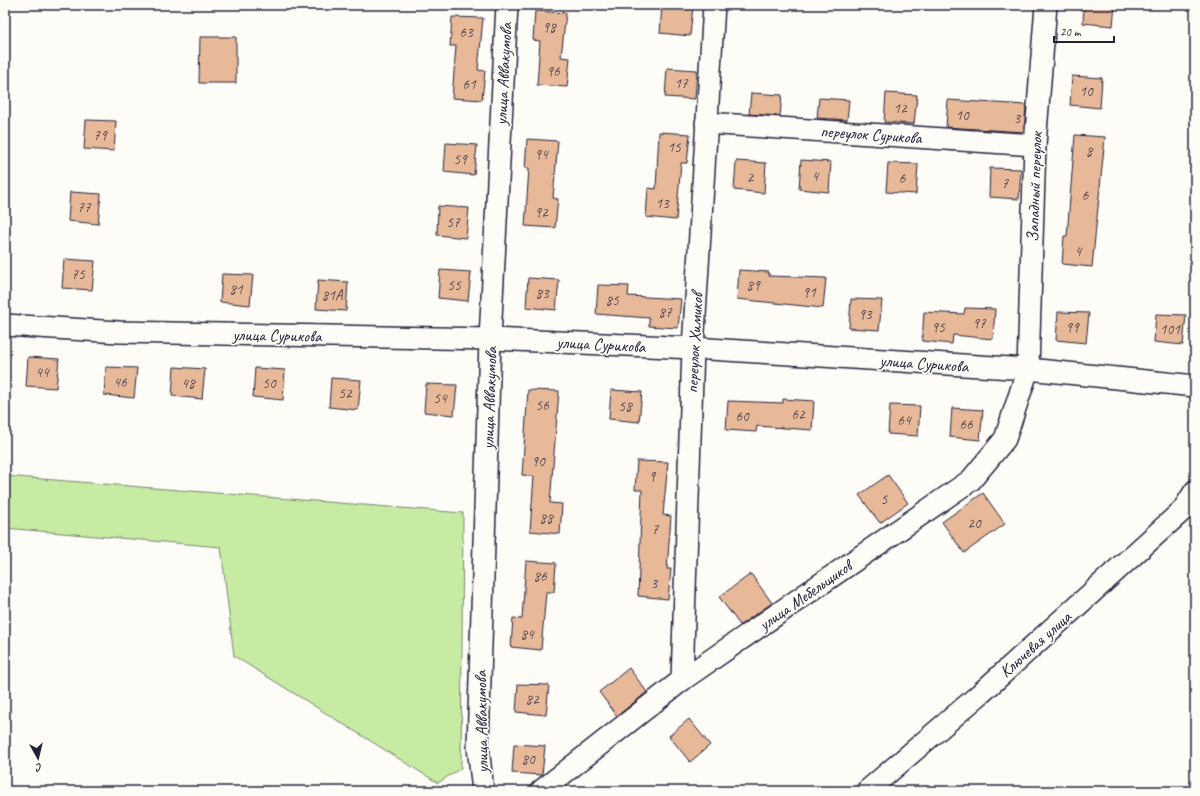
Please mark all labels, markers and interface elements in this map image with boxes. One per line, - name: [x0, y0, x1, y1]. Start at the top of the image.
- house number: 98: [542, 18, 557, 37]
- scale bar: [1054, 18, 1114, 44]
- street label: улица Аввакумова: [490, 21, 517, 127]
- house number: 63: [459, 23, 474, 42]
- text: 20 m: [1060, 24, 1082, 40]
- house number: 96: [546, 62, 561, 81]
- house number: 17: [674, 74, 689, 93]
- house number: 61: [462, 75, 477, 94]
- house number: 10: [1079, 82, 1094, 101]
- house number: 12: [893, 99, 908, 118]
- house number: 10: [955, 106, 970, 125]
- house number: 3: [1014, 109, 1022, 128]
- street label: переулок Сурикова: [820, 120, 923, 149]
- house number: 79: [93, 126, 108, 145]
- street label: Западный переулок: [1022, 130, 1047, 242]
- house number: 15: [667, 138, 682, 157]
- house number: 8: [1086, 142, 1094, 161]
- house number: 94: [534, 145, 549, 164]
- house number: 59: [453, 150, 468, 169]
- house number: 4: [812, 167, 820, 186]
- house number: 2: [747, 168, 755, 187]
- house number: 6: [899, 169, 907, 188]
- house number: 7: [1002, 174, 1010, 193]
- house number: 6: [1082, 186, 1090, 205]
- house number: 13: [655, 194, 670, 213]
- house number: 77: [77, 198, 92, 217]
- house number: 92: [534, 203, 549, 222]
- house number: 57: [446, 213, 461, 232]
- house number: 4: [1075, 242, 1083, 261]
- house number: 75: [71, 265, 86, 284]
- house number: 55: [447, 276, 462, 295]
- house number: 89: [746, 276, 761, 295]
- house number: 81: [229, 280, 244, 299]
- house number: 91: [802, 283, 817, 302]
- house number: 83: [535, 284, 550, 303]
- house number: 81А: [321, 286, 344, 305]
- street label: переулок Химиков: [681, 288, 708, 394]
- house number: 85: [605, 291, 620, 310]
- house number: 87: [658, 303, 673, 322]
- house number: 93: [858, 305, 873, 324]
- house number: 97: [972, 314, 987, 333]
- house number: 95: [931, 318, 946, 337]
- house number: 99: [1065, 318, 1080, 337]
- house number: 101: [1160, 320, 1181, 339]
- street label: улица Сурикова: [231, 324, 323, 347]
- street label: улица Сурикова: [555, 332, 647, 357]
- street label: улица Аввакумова: [477, 345, 502, 451]
- street label: улица Сурикова: [878, 350, 971, 377]
- house number: 44: [35, 363, 50, 382]
- house number: 46: [113, 373, 128, 392]
- house number: 48: [181, 374, 196, 393]
- house number: 50: [262, 374, 277, 393]
- house number: 52: [338, 384, 353, 403]
- house number: 54: [433, 389, 448, 408]
- house number: 56: [535, 396, 550, 415]
- house number: 58: [618, 397, 633, 416]
- house number: 62: [791, 405, 806, 424]
- house number: 60: [735, 407, 750, 426]
- house number: 64: [897, 411, 912, 430]
- house number: 66: [959, 415, 974, 434]
- house number: 90: [531, 452, 546, 471]
- house number: 9: [649, 467, 657, 486]
- house number: 5: [881, 490, 889, 509]
- house number: 88: [539, 509, 554, 528]
- house number: 20: [967, 514, 982, 533]
- house number: 7: [652, 520, 660, 539]
- street label: улица Мебельщиков: [754, 554, 858, 636]
- house number: 86: [533, 567, 548, 586]
- house number: 3: [651, 574, 659, 593]
- street label: Ключевая улица: [995, 606, 1077, 682]
- house number: 84: [520, 625, 535, 644]
- street label: улица Аввакумова: [470, 669, 493, 774]
- house number: 82: [525, 690, 540, 709]
- north arrow: [18, 738, 58, 778]
- house number: 80: [521, 750, 536, 769]
- text: С: [34, 761, 43, 775]

